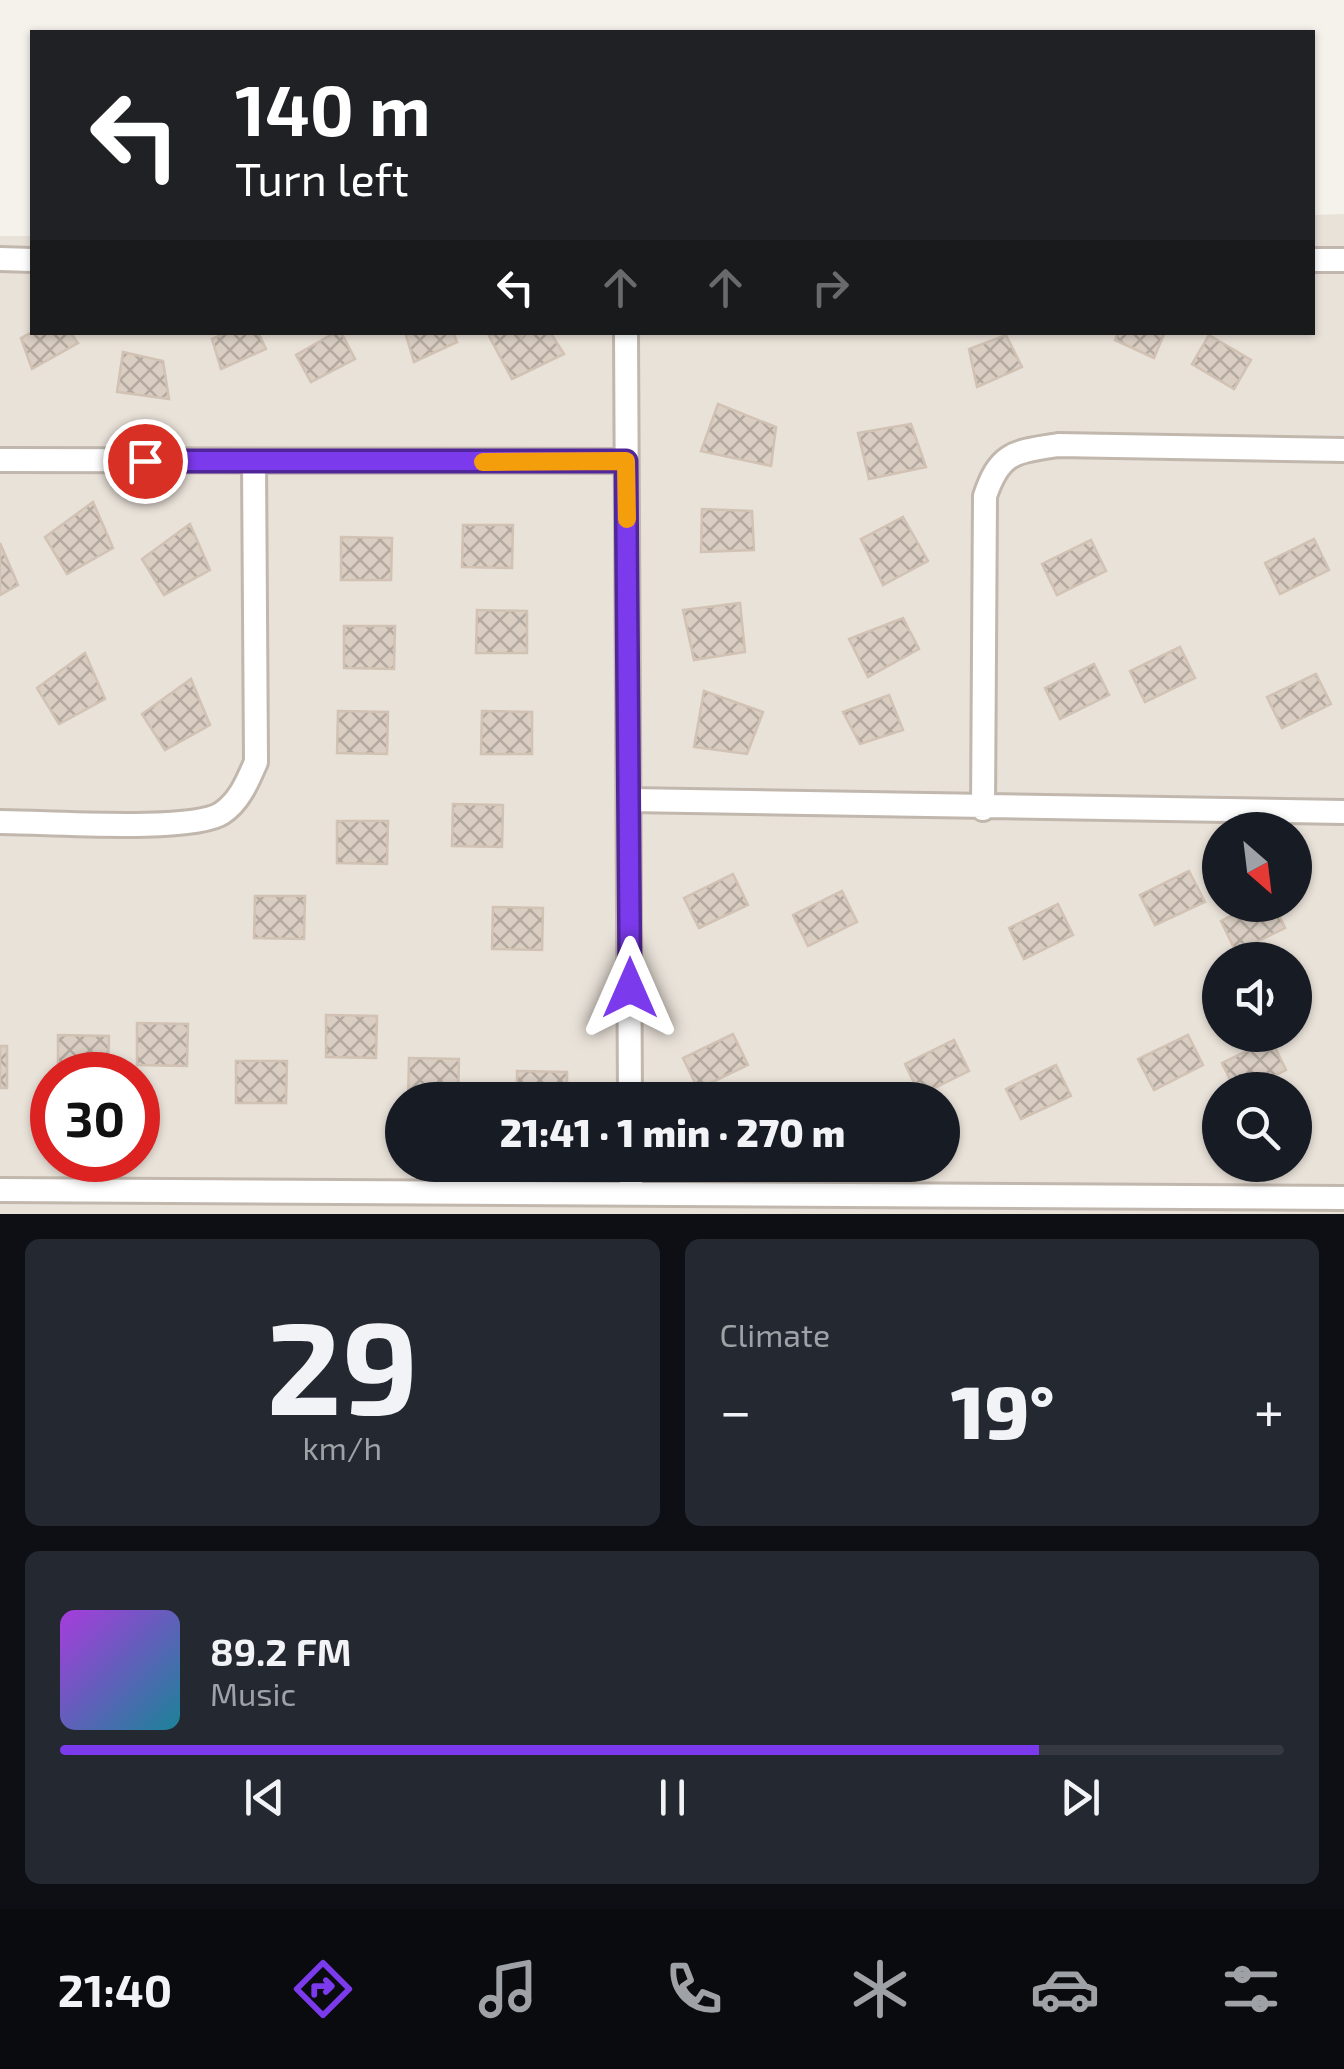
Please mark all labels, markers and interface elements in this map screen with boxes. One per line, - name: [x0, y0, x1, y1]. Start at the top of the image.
- text: 140 m: [235, 66, 431, 150]
- icon: left: [70, 70, 200, 200]
- text: Turn left: [235, 151, 409, 205]
- icon: left: [488, 260, 543, 315]
- icon: ahead: [593, 260, 648, 315]
- icon: ahead: [698, 260, 753, 315]
- icon: right: [803, 260, 858, 315]
- pin: [103, 419, 188, 504]
- icon: arrive: [118, 434, 173, 489]
- north arrow: [1202, 812, 1312, 922]
- map controls: [1202, 812, 1312, 1182]
- position arrow: [578, 936, 682, 1040]
- button: sound: [1202, 942, 1312, 1052]
- speed limit sign: 30: [30, 1052, 160, 1182]
- button: search: [1202, 1072, 1312, 1182]
- text: 21:41 · 1 min · 270 m: [500, 1109, 845, 1155]
- text: 29: [266, 1285, 418, 1441]
- text: Climate: [720, 1315, 830, 1353]
- text: 19°: [951, 1364, 1055, 1454]
- text: −: [720, 1376, 752, 1442]
- text: +: [1254, 1376, 1284, 1442]
- text: km/h: [303, 1428, 382, 1466]
- text: 89.2 FM: [210, 1628, 352, 1674]
- text: Music: [210, 1674, 296, 1712]
- icon: previous: [237, 1770, 292, 1825]
- icon: pause: [645, 1770, 700, 1825]
- icon: next: [1053, 1770, 1108, 1825]
- icon: directions: [288, 1954, 358, 2024]
- icon: music: [473, 1954, 543, 2024]
- icon: phone: [659, 1954, 729, 2024]
- icon: climate: [845, 1954, 915, 2024]
- icon: car: [1030, 1954, 1100, 2024]
- icon: filters: [1216, 1954, 1286, 2024]
- text: 21:40: [58, 1962, 172, 2016]

